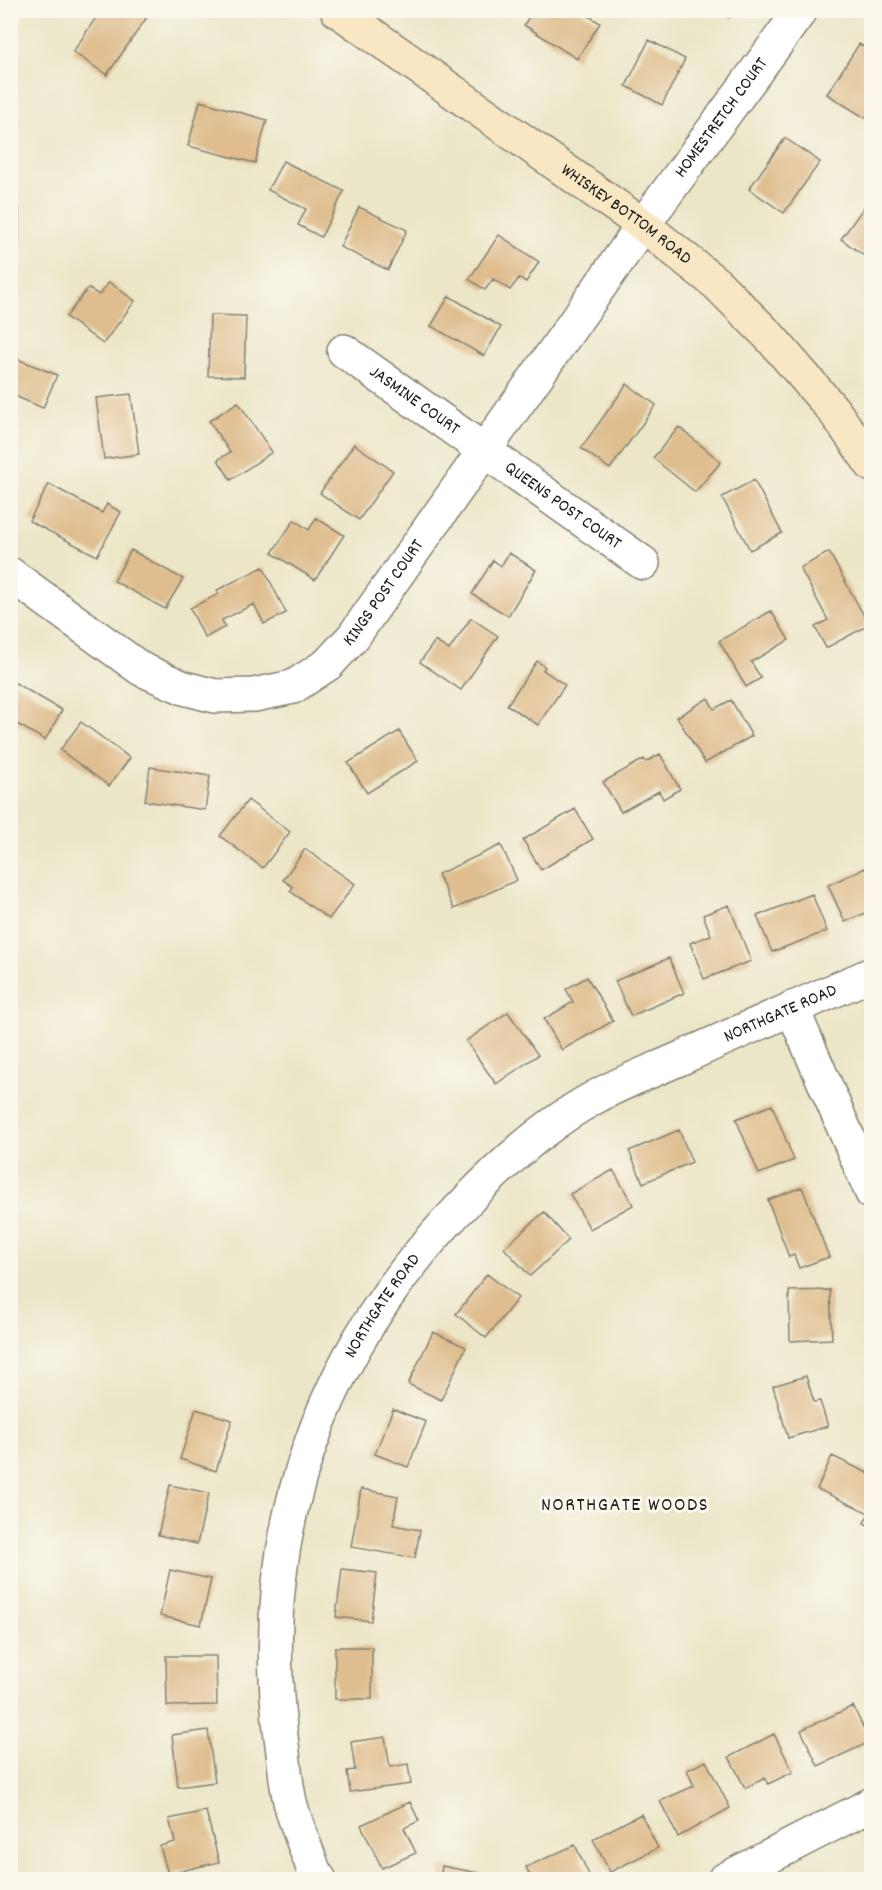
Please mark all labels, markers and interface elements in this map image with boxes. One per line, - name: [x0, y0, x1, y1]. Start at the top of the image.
- street label: HOMESTRETCH COURT: [669, 53, 774, 183]
- street label: WHISKEY BOTTOM ROAD: [555, 158, 697, 271]
- street label: JASMINE COURT: [364, 360, 464, 441]
- street label: QUEENS POST COURT: [499, 456, 626, 556]
- street label: KINGS POST COURT: [338, 535, 430, 652]
- street label: NORTHGATE ROAD: [720, 978, 841, 1050]
- street label: NORTHGATE ROAD: [339, 1249, 427, 1363]
- district label: NORTHGATE WOODS: [541, 1492, 709, 1520]

